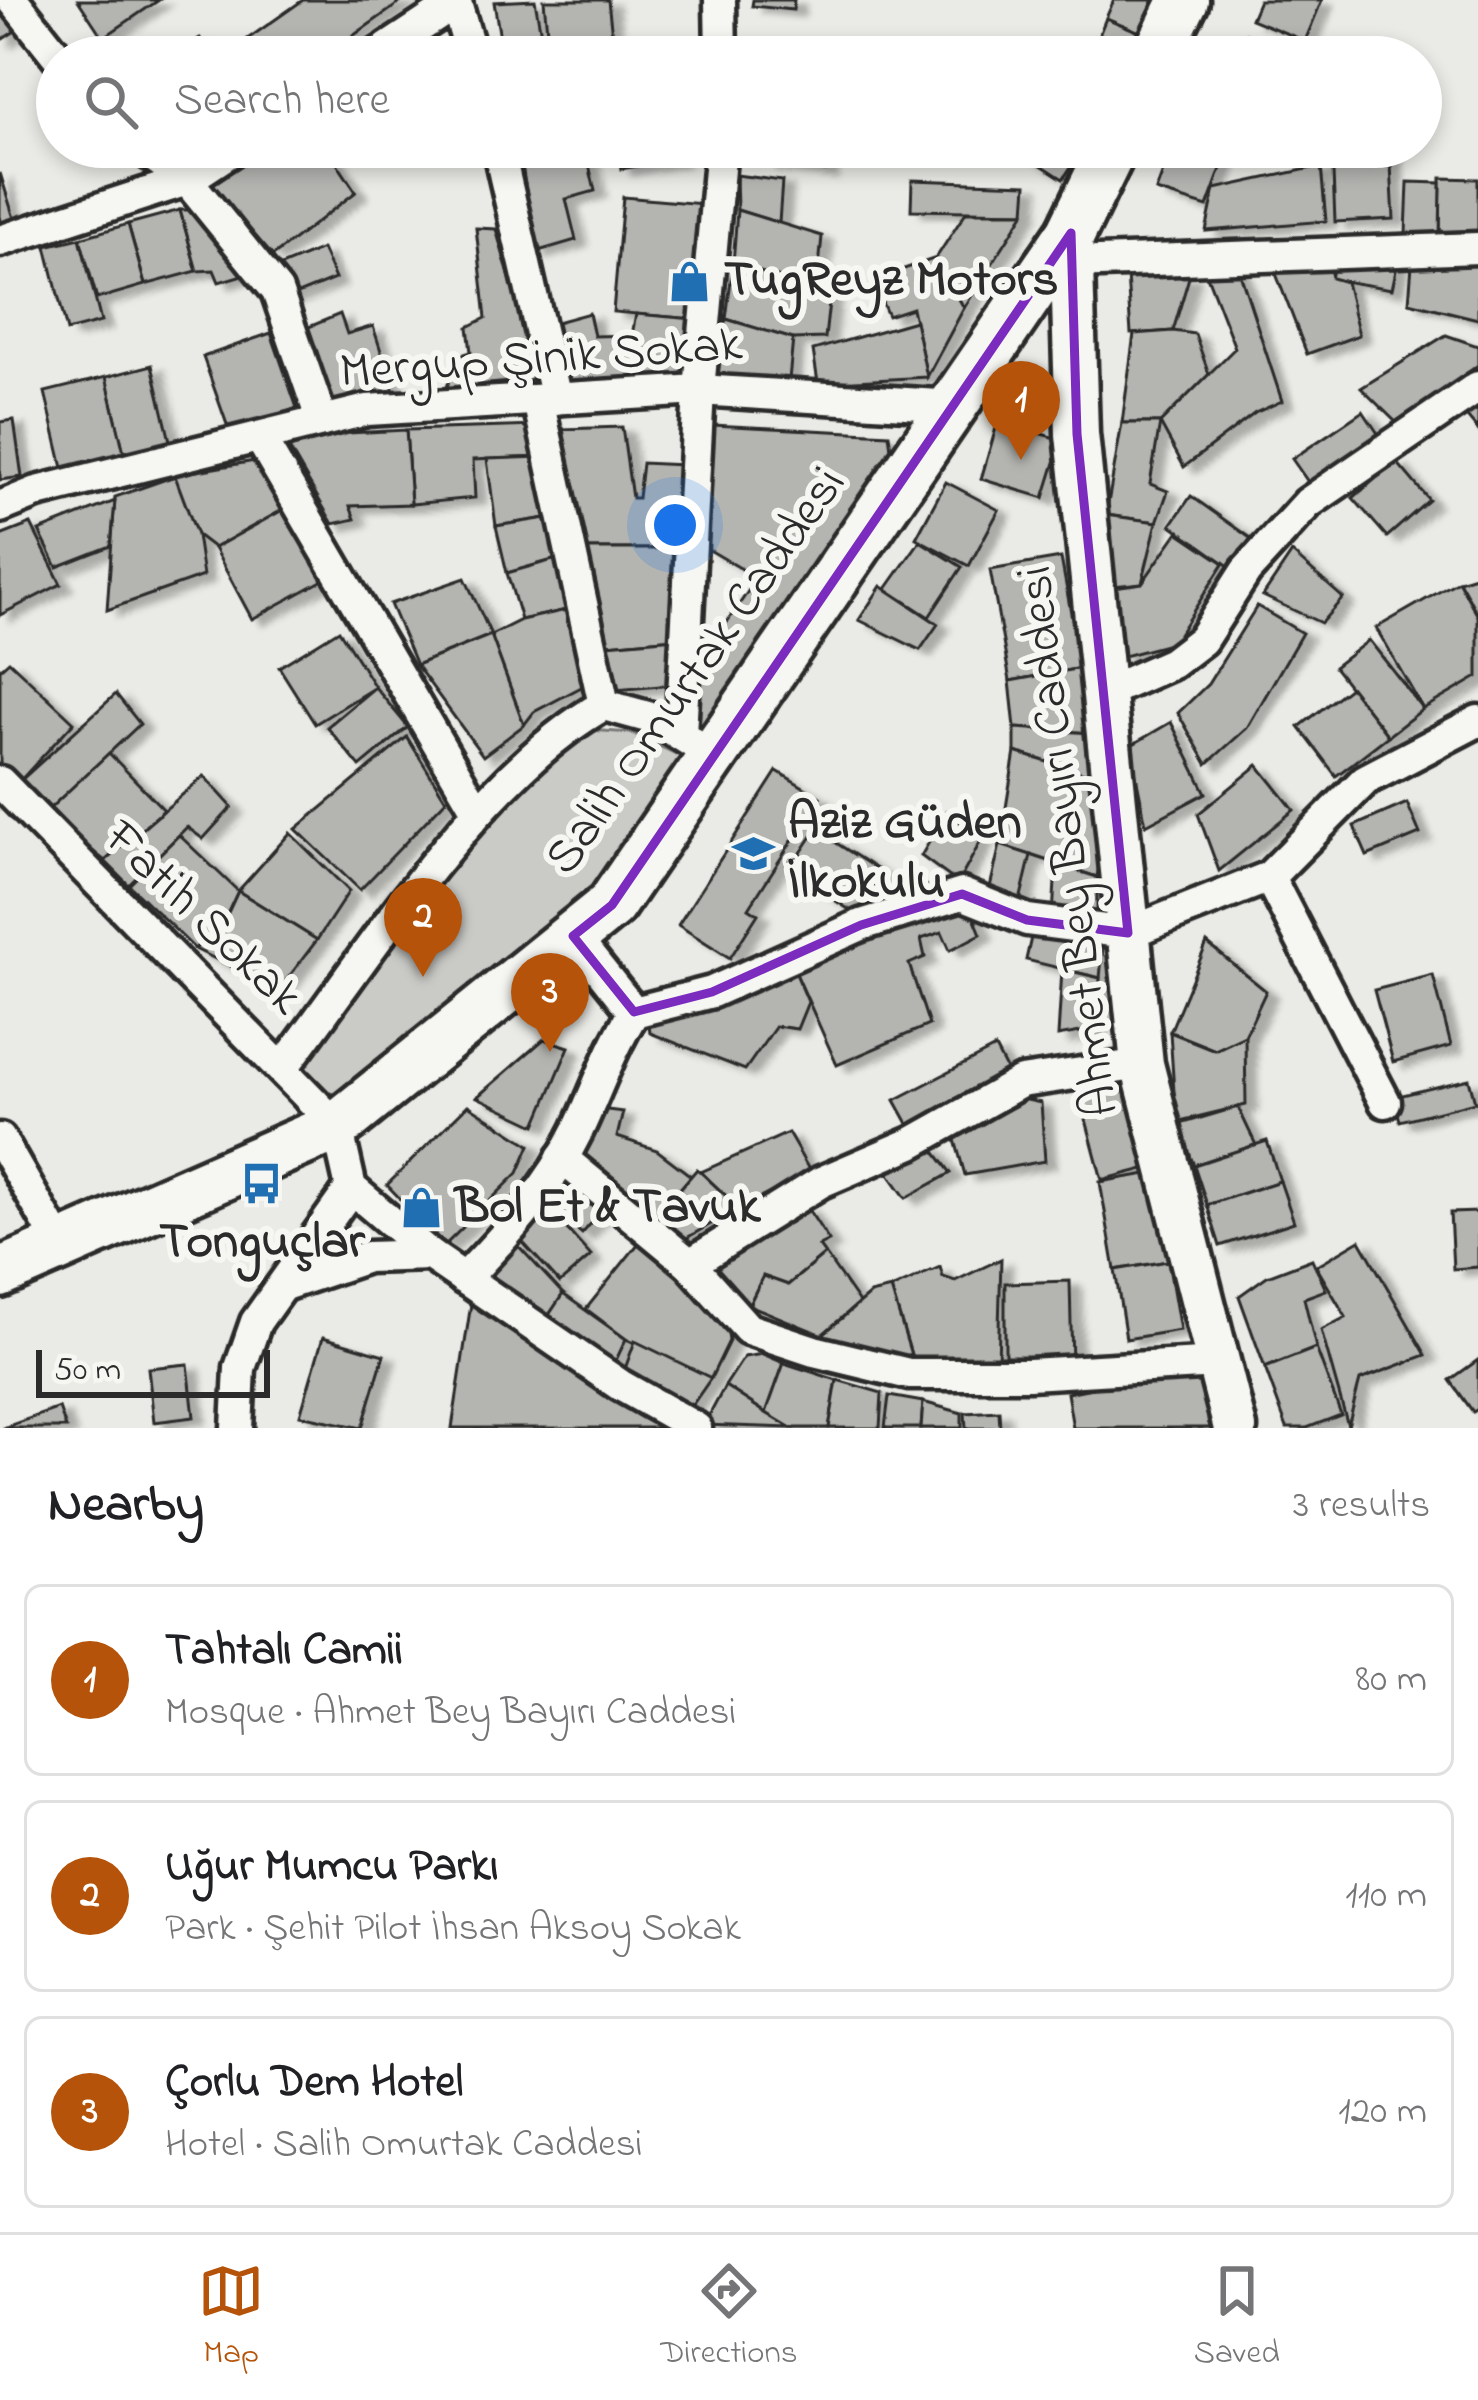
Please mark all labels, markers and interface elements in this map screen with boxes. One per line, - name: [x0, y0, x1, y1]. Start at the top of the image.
- search box: [36, 36, 1442, 168]
- icon: search: [78, 69, 144, 135]
- text: Search here: [174, 69, 390, 135]
- place label: TugReyz Motors: [724, 244, 1059, 320]
- shop icon: TugReyz Motors: [667, 258, 713, 304]
- street label: Mergup Şinik Sokak: [337, 308, 745, 411]
- pin: 1: [982, 361, 1060, 460]
- street label: Salih Omurtak Caddesi: [528, 452, 866, 892]
- your location: [645, 495, 705, 555]
- street label: Ahmet Bey Bayırı Caddesi: [999, 561, 1141, 1121]
- place label: Aziz Güden İlkokulu: [788, 787, 1022, 921]
- street label: Fatih Sokak: [83, 802, 320, 1035]
- school or university icon: Aziz Güden İlkokulu: [731, 830, 777, 876]
- pin: 2: [384, 878, 462, 977]
- pin: 3: [511, 953, 589, 1052]
- bus stop icon: Tonguçlar: [239, 1161, 285, 1207]
- place label: Bol Et & Tavuk: [453, 1171, 762, 1246]
- shop icon: Bol Et & Tavuk: [398, 1185, 444, 1231]
- place label: Tonguçlar: [159, 1206, 366, 1282]
- scale bar: [36, 1344, 270, 1397]
- text: 50 m: [54, 1347, 121, 1395]
- text: Nearby: [48, 1469, 204, 1544]
- text: 3 results: [1293, 1478, 1430, 1535]
- text: Tahtalı Camii: [165, 1619, 403, 1685]
- text: 1: [84, 1652, 96, 1709]
- text: 80 m: [1356, 1652, 1427, 1709]
- text: Mosque · Ahmet Bey Bayırı Caddesi: [165, 1685, 736, 1742]
- text: Uğur Mumcu Parkı: [165, 1835, 499, 1901]
- text: 2: [80, 1868, 100, 1925]
- text: 110 m: [1345, 1868, 1427, 1925]
- text: Park · Şehit Pilot İhsan Aksoy Sokak: [165, 1901, 741, 1958]
- text: Çorlu Dem Hotel: [165, 2051, 463, 2117]
- text: 3: [82, 2084, 98, 2141]
- text: 120 m: [1338, 2084, 1427, 2141]
- text: Hotel · Salih Omurtak Caddesi: [165, 2117, 643, 2174]
- tab: Map: [198, 2258, 264, 2378]
- tab: Directions: [660, 2258, 797, 2378]
- tab: Saved: [1194, 2258, 1280, 2378]

